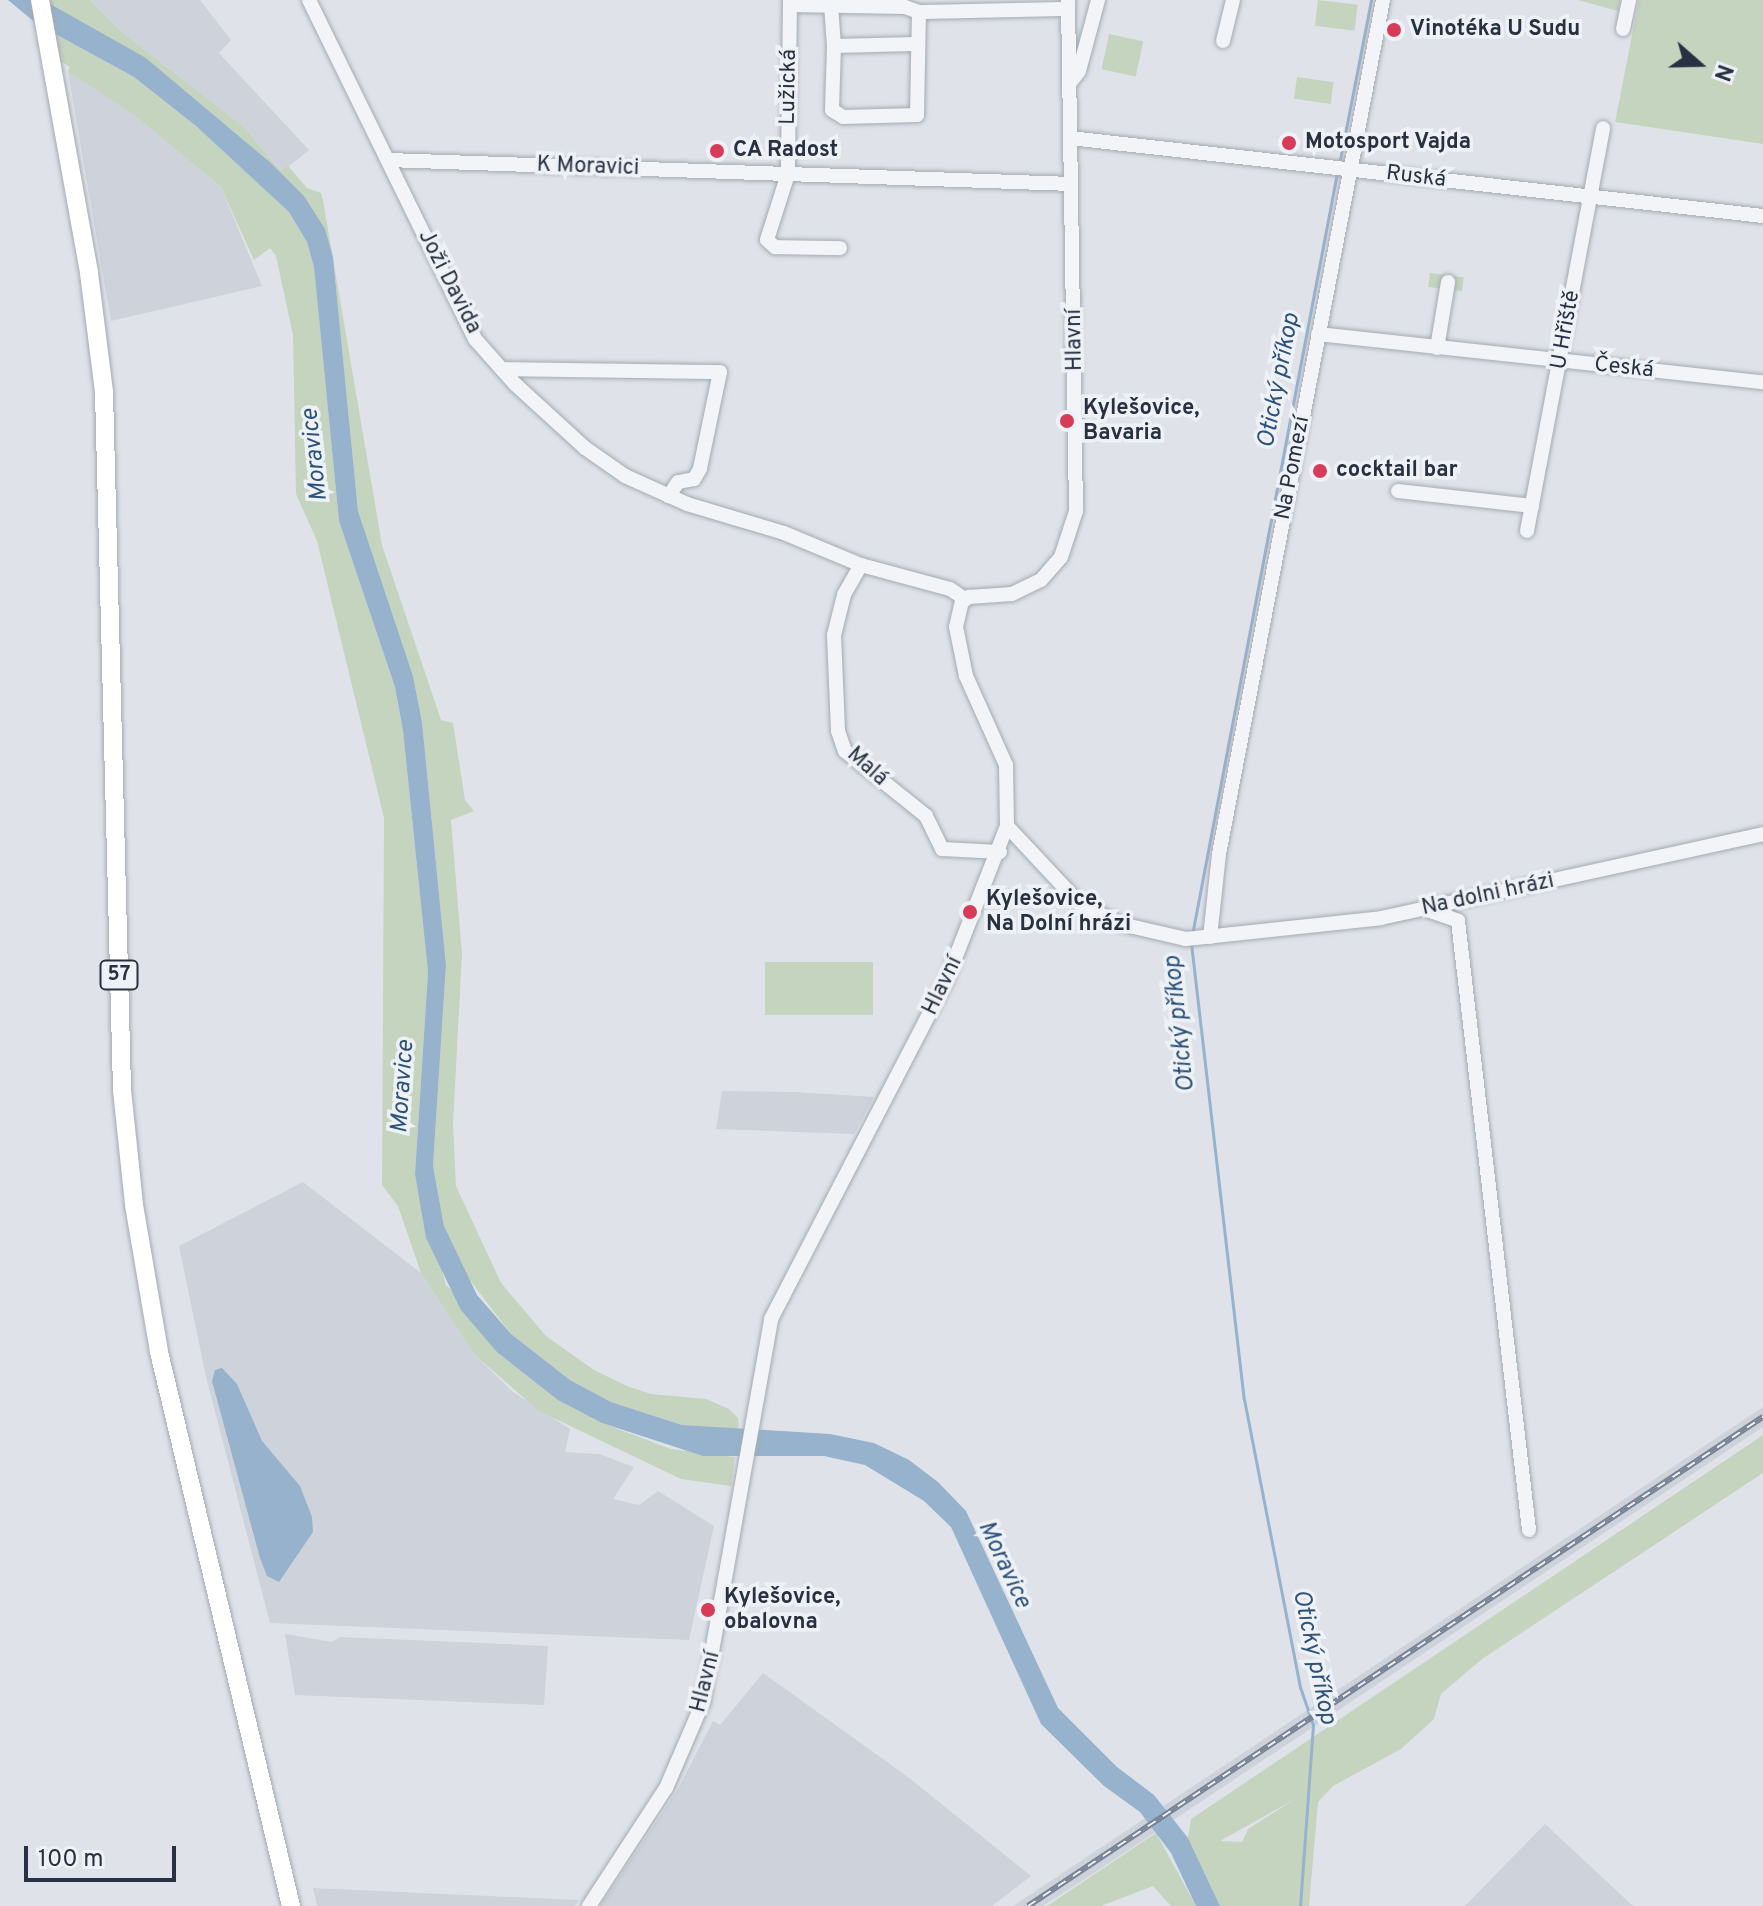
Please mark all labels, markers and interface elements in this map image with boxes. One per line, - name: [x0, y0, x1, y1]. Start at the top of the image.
- place label: Vinotéka U Sudu: [1410, 17, 1580, 43]
- marker: Vinotéka U Sudu: [1385, 21, 1403, 39]
- north arrow: [1659, 24, 1739, 104]
- street label: Lužická: [775, 49, 803, 125]
- text: N: [1707, 60, 1737, 84]
- place label: Motosport Vajda: [1305, 130, 1472, 156]
- marker: Motosport Vajda: [1280, 134, 1298, 152]
- place label: CA Radost: [733, 138, 839, 164]
- marker: CA Radost: [708, 142, 726, 160]
- street label: K Moravici: [536, 152, 640, 182]
- street label: Ruská: [1384, 160, 1448, 194]
- street label: Joži Davida: [412, 226, 486, 338]
- street label: U Hřiště: [1546, 288, 1586, 372]
- street label: Hlavní: [1061, 309, 1089, 371]
- water label: Otický příkop: [1253, 311, 1307, 451]
- street label: Česká: [1593, 352, 1655, 384]
- place label: Kylešovice, Bavaria: [1083, 395, 1200, 446]
- water label: Moravice: [297, 407, 335, 503]
- marker: Kylešovice, Bavaria: [1058, 412, 1076, 430]
- street label: Na Pomezí: [1270, 414, 1316, 522]
- place label: cocktail bar: [1336, 458, 1458, 484]
- marker: cocktail bar: [1311, 462, 1329, 480]
- street label: Malá: [841, 742, 893, 792]
- street label: Na dolni hrázi: [1419, 868, 1557, 922]
- place label: Kylešovice, Na Dolní hrázi: [986, 886, 1131, 938]
- marker: Kylešovice, Na Dolní hrázi: [961, 903, 979, 921]
- street label: Hlavní: [918, 952, 968, 1020]
- water label: Otický příkop: [1160, 954, 1202, 1094]
- road number: 57: [99, 959, 139, 991]
- water label: Moravice: [386, 1040, 422, 1134]
- water label: Moravice: [970, 1517, 1036, 1613]
- place label: Kylešovice, obalovna: [724, 1584, 841, 1636]
- water label: Otický příkop: [1285, 1587, 1341, 1727]
- marker: Kylešovice, obalovna: [699, 1601, 717, 1619]
- street label: Hlavní: [686, 1649, 726, 1715]
- scale bar: [28, 1830, 180, 1880]
- text: 100 m: [38, 1845, 104, 1875]

